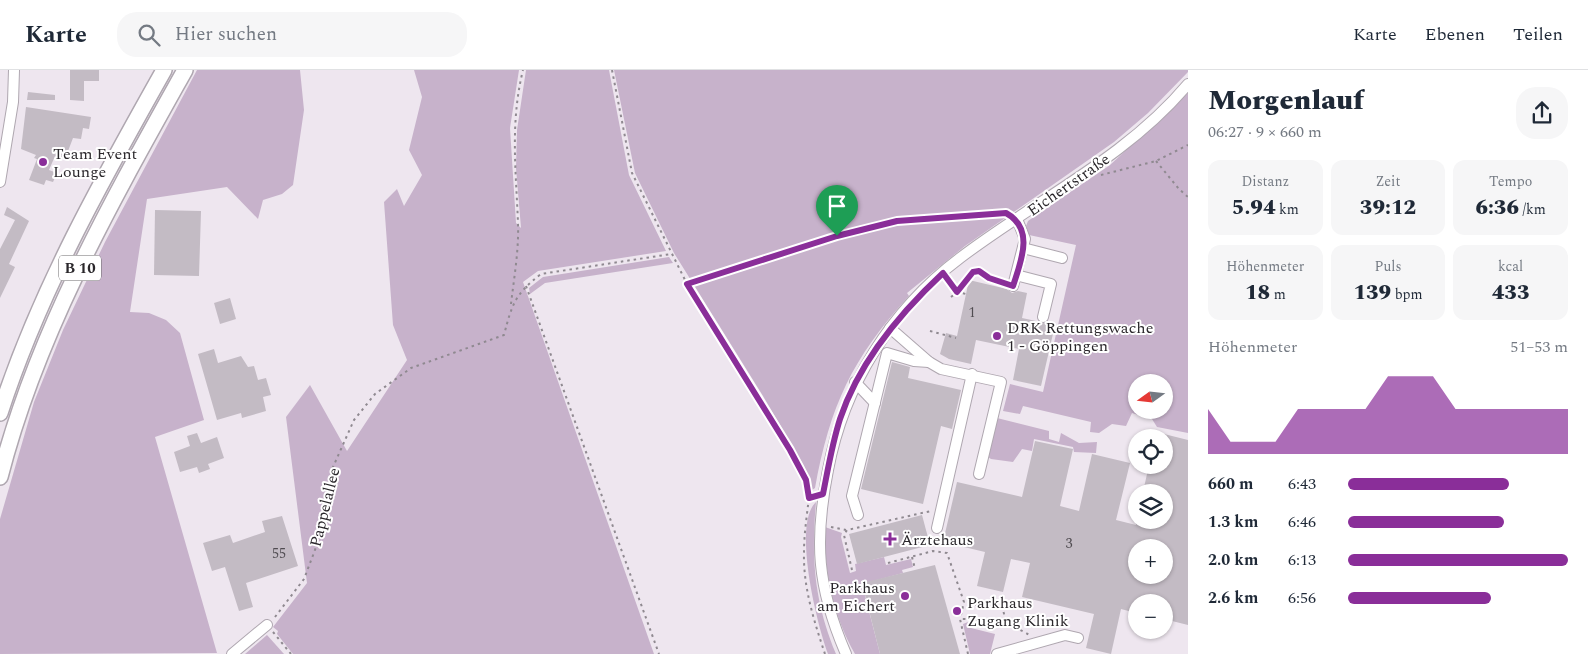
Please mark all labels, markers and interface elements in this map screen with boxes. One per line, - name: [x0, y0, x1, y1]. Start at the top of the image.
- search box: [117, 12, 467, 57]
- text: Karte: [25, 17, 87, 53]
- text: Hier suchen: [175, 20, 277, 49]
- icon: search: [135, 21, 163, 49]
- text: Karte: [1353, 21, 1397, 48]
- text: Ebenen: [1425, 21, 1485, 48]
- text: Teilen: [1513, 21, 1563, 48]
- text: Morgenlauf: [1208, 79, 1364, 122]
- button: share: [1516, 87, 1568, 139]
- text: 06:27 · 9 × 660 m: [1208, 120, 1322, 144]
- place label: Team Event Lounge: [53, 142, 138, 184]
- street label: Eichertstraße: [1022, 147, 1115, 222]
- marker: Team Event Lounge: [37, 156, 49, 168]
- text: Distanz: [1241, 171, 1289, 192]
- text: Zeit: [1376, 171, 1400, 192]
- text: Tempo: [1489, 171, 1532, 192]
- pin: [816, 185, 858, 236]
- icon: arrive: [823, 192, 851, 220]
- text: 5.94: [1232, 192, 1275, 224]
- text: 39:12: [1360, 192, 1416, 224]
- text: 6:36: [1475, 192, 1519, 224]
- text: km: [1275, 199, 1299, 220]
- text: /km: [1519, 199, 1546, 220]
- road number: B 10: [59, 256, 101, 280]
- text: Höhenmeter: [1226, 256, 1304, 277]
- text: Puls: [1375, 256, 1401, 277]
- text: kcal: [1498, 256, 1523, 277]
- text: 18: [1245, 277, 1270, 309]
- text: 139: [1353, 277, 1391, 309]
- text: 433: [1492, 277, 1530, 309]
- text: m: [1270, 284, 1286, 305]
- text: bpm: [1391, 284, 1423, 305]
- house number: 1: [969, 302, 976, 323]
- place label: DRK Rettungswache 1 - Göppingen: [1007, 316, 1153, 358]
- marker: DRK Rettungswache 1 - Göppingen: [991, 330, 1003, 342]
- text: Höhenmeter: [1208, 335, 1297, 359]
- text: 51–53 m: [1510, 335, 1568, 359]
- north arrow: [1128, 374, 1172, 419]
- map controls: [1128, 374, 1173, 639]
- button: locate: [1128, 429, 1173, 474]
- street label: Pappelallee: [304, 465, 346, 549]
- text: 660 m: [1208, 472, 1253, 496]
- text: 6:43: [1288, 472, 1316, 496]
- button: layers: [1128, 484, 1173, 529]
- text: 1.3 km: [1208, 510, 1258, 534]
- text: 6:46: [1288, 510, 1316, 534]
- place label: Ärztehaus: [901, 528, 973, 552]
- marker: Ärztehaus: [883, 532, 897, 546]
- house number: 3: [1066, 533, 1073, 554]
- button: +: [1128, 539, 1173, 584]
- house number: 55: [272, 543, 286, 564]
- text: 2.0 km: [1208, 548, 1258, 572]
- text: 6:13: [1288, 548, 1316, 572]
- place label: Parkhaus am Eichert: [817, 576, 895, 618]
- text: 2.6 km: [1208, 586, 1258, 610]
- text: 6:56: [1288, 586, 1316, 610]
- marker: Parkhaus am Eichert: [899, 590, 911, 602]
- place label: Parkhaus Zugang Klinik: [967, 591, 1069, 633]
- button: −: [1128, 594, 1173, 639]
- marker: Parkhaus Zugang Klinik: [951, 605, 963, 617]

